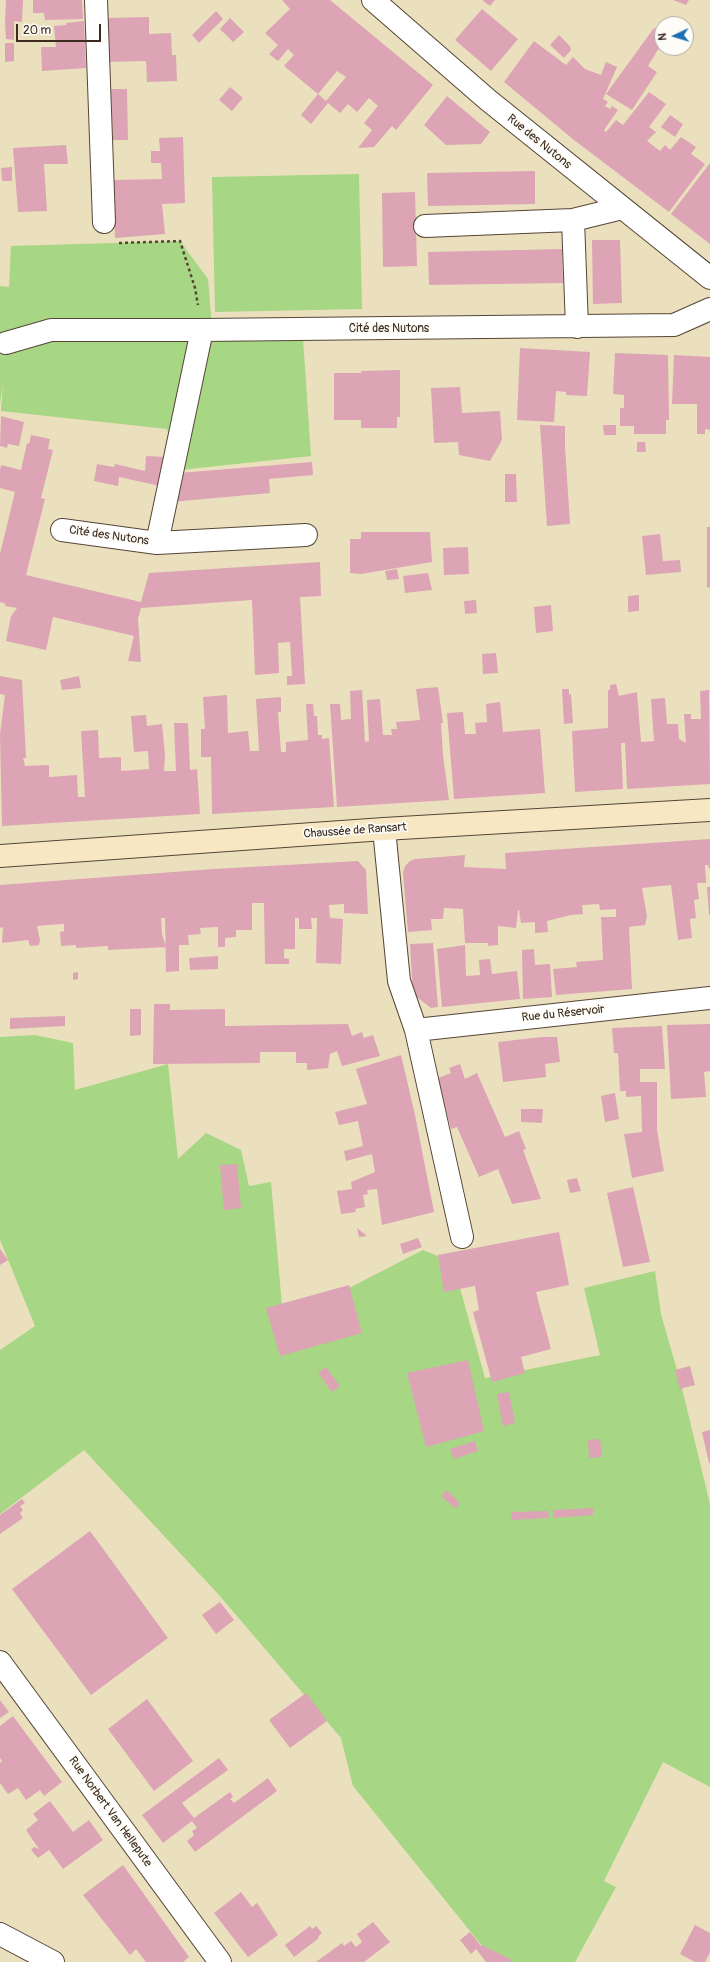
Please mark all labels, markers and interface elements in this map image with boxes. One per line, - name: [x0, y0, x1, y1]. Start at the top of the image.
- scale bar: [18, 16, 103, 42]
- north arrow: [654, 16, 694, 56]
- text: 20 m: [23, 23, 51, 38]
- text: N: [656, 33, 669, 41]
- street label: Rue des Nutons: [504, 112, 574, 172]
- street label: Cité des Nutons: [349, 322, 429, 336]
- street label: Cité des Nutons: [68, 523, 150, 549]
- street label: Chaussée de Ransart: [303, 820, 407, 842]
- street label: Rue du Réservoir: [521, 1002, 605, 1026]
- street label: Rue Norbert Van Hellepute: [65, 1754, 155, 1870]

